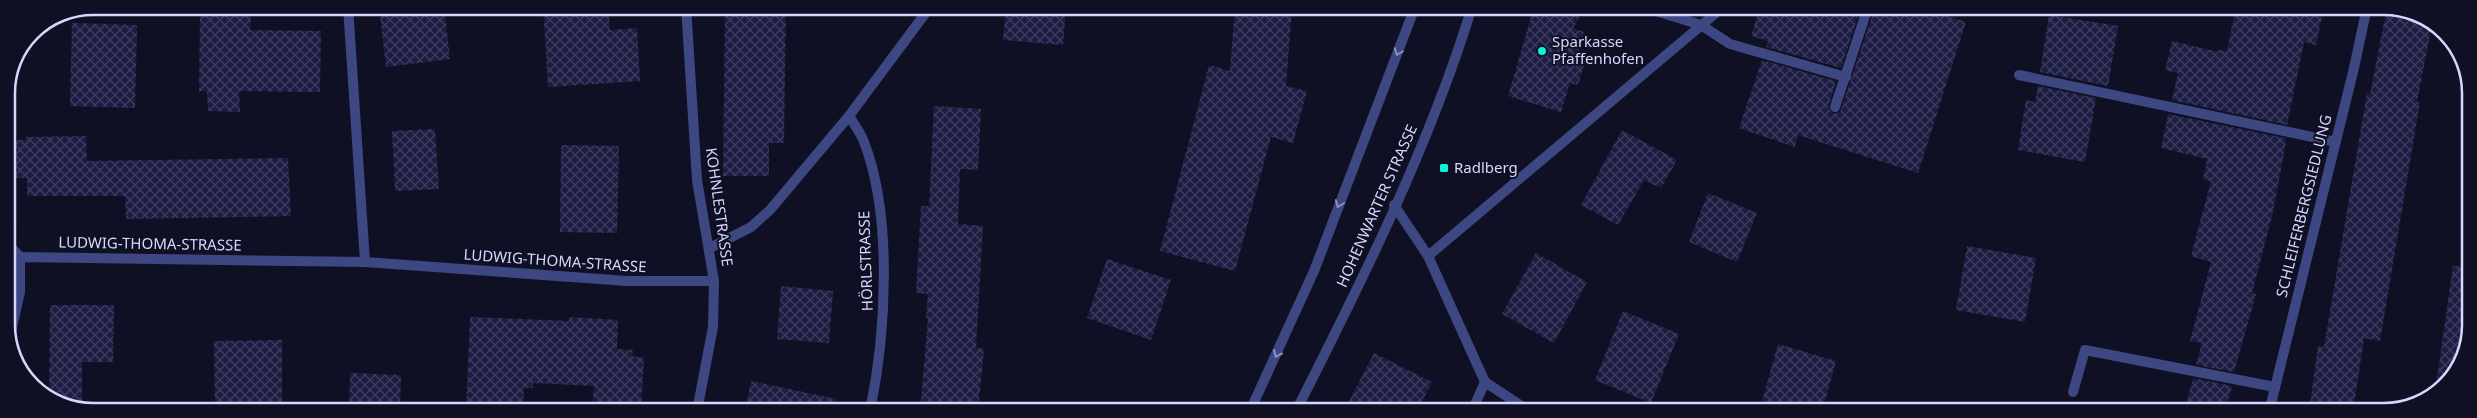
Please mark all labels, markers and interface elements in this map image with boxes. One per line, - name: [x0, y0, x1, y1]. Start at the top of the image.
- place label: Sparkasse Pfaffenhofen: [1552, 31, 1644, 68]
- marker: Sparkasse Pfaffenhofen: [1536, 45, 1548, 57]
- one-way arrow: [1393, 47, 1404, 56]
- street label: SCHLEIFERBERGSIEDLUNG: [2271, 112, 2335, 299]
- street label: HOHENWARTER STRASSE: [1331, 121, 1421, 290]
- street label: KOHNLESTRASSE: [702, 146, 738, 268]
- place label: Radlberg: [1454, 157, 1518, 177]
- marker: Radlberg: [1438, 162, 1450, 174]
- one-way arrow: [1335, 199, 1346, 208]
- street label: HÖRLSTRASSE: [853, 211, 877, 312]
- street label: LUDWIG-THOMA-STRASSE: [58, 231, 242, 255]
- street label: LUDWIG-THOMA-STRASSE: [463, 244, 647, 276]
- one-way arrow: [1273, 349, 1284, 358]

